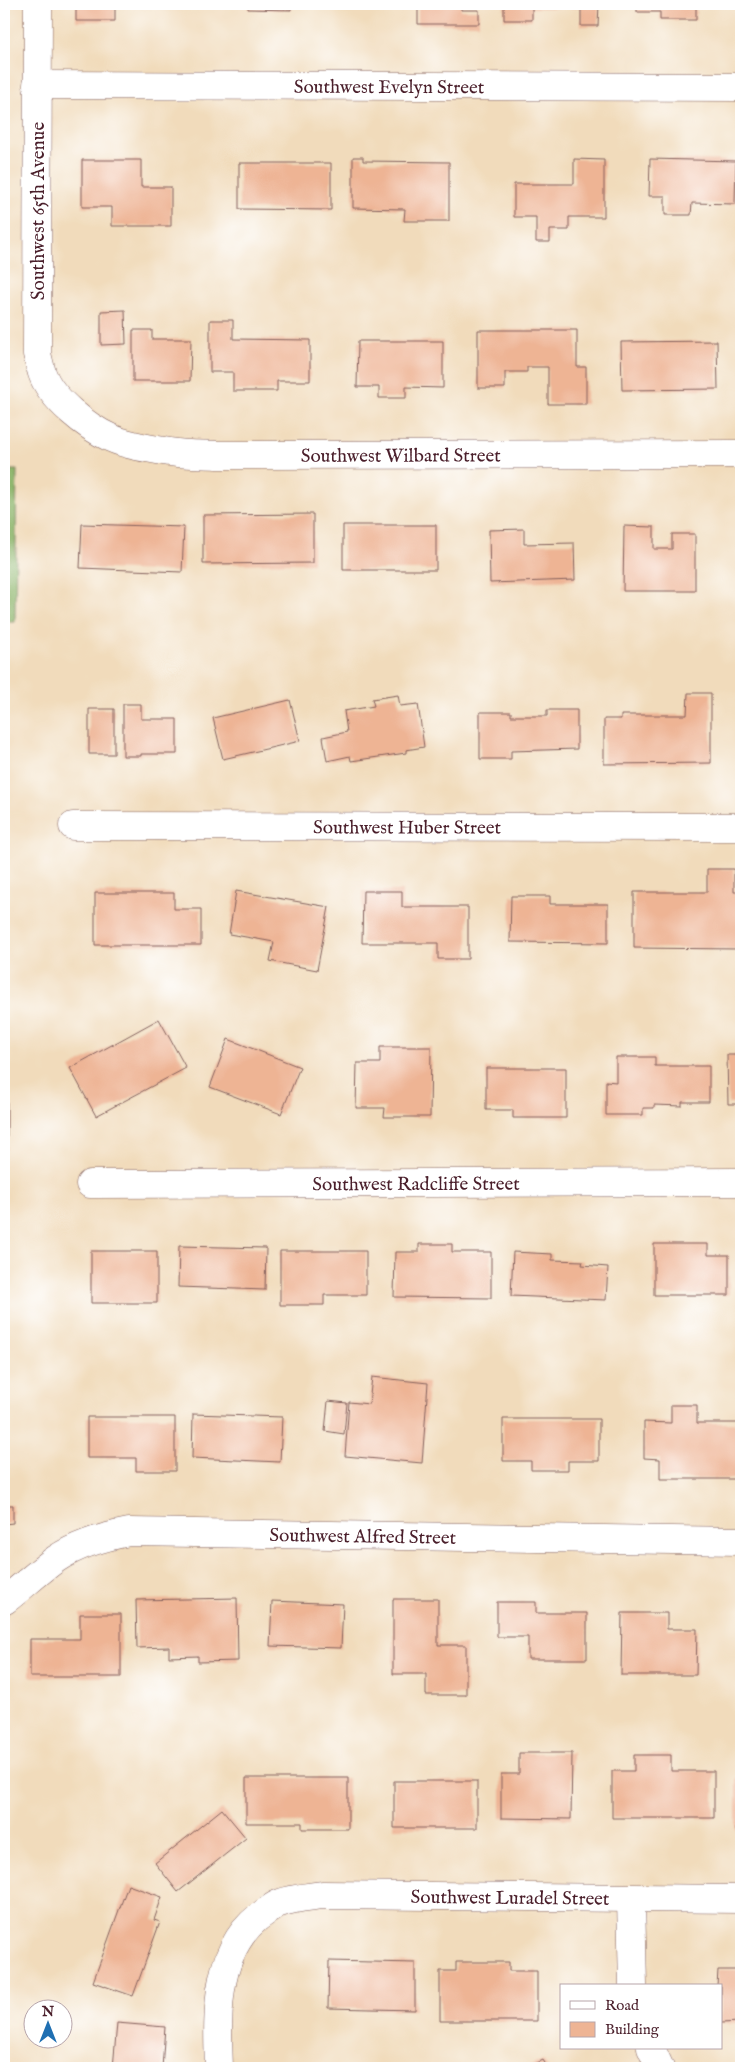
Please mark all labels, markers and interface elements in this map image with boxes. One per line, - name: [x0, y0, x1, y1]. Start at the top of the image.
- street label: Southwest Evelyn Street: [294, 76, 485, 100]
- street label: Southwest 65th Avenue: [27, 122, 51, 300]
- street label: Southwest Wilbard Street: [301, 444, 501, 469]
- street label: Southwest Huber Street: [313, 816, 501, 841]
- street label: Southwest Radcliffe Street: [312, 1173, 520, 1197]
- street label: Southwest Alfred Street: [269, 1524, 457, 1551]
- street label: Southwest Luradel Street: [411, 1886, 610, 1912]
- legend: [560, 1984, 722, 2050]
- text: Road: [605, 1996, 640, 2015]
- north arrow: [22, 2000, 72, 2050]
- text: N: [41, 2003, 54, 2021]
- text: Building: [605, 2020, 660, 2039]

